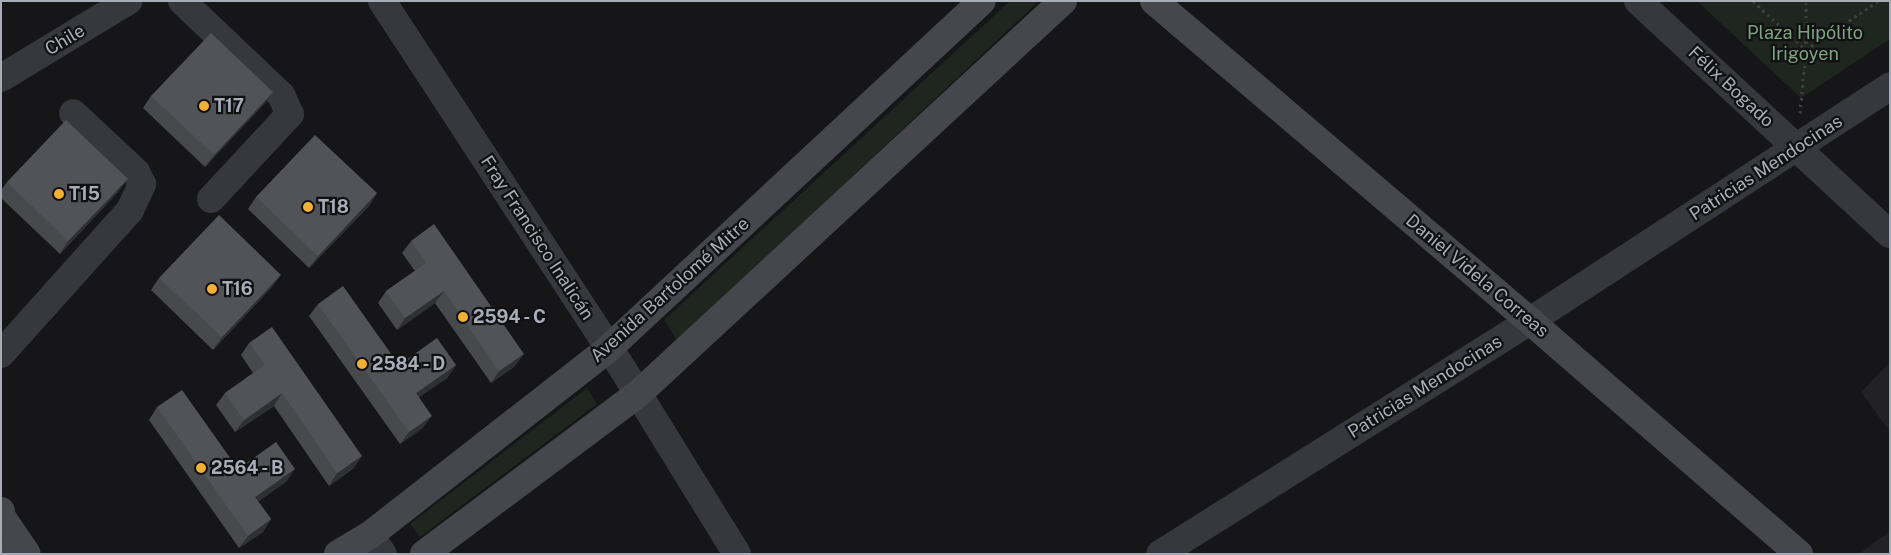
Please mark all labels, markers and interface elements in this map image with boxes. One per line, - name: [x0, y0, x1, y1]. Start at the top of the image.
- street label: Chile: [41, 20, 89, 60]
- park label: Plaza Hipólito Irigoyen: [1747, 23, 1863, 66]
- street label: Félix Bogado: [1684, 42, 1778, 132]
- place label: T17: [214, 95, 244, 117]
- marker: T17: [198, 100, 210, 112]
- street label: Patricias Mendocinas: [1686, 111, 1846, 225]
- street label: Fray Francisco Inalicán: [476, 152, 598, 324]
- place label: T15: [69, 183, 100, 205]
- marker: T15: [53, 188, 65, 200]
- place label: T18: [318, 196, 349, 218]
- marker: T18: [302, 201, 314, 213]
- street label: Daniel Videla Correas: [1401, 210, 1553, 342]
- street label: Avenida Bartolomé Mitre: [586, 213, 754, 367]
- place label: T16: [222, 278, 253, 300]
- marker: T16: [206, 283, 218, 295]
- place label: 2594 - C: [473, 306, 548, 328]
- marker: 2594 - C: [457, 311, 469, 323]
- street label: Patricias Mendocinas: [1344, 331, 1506, 443]
- place label: 2584 - D: [372, 353, 448, 375]
- marker: 2584 - D: [356, 358, 368, 370]
- place label: 2564 - B: [211, 457, 286, 479]
- marker: 2564 - B: [195, 462, 207, 474]

